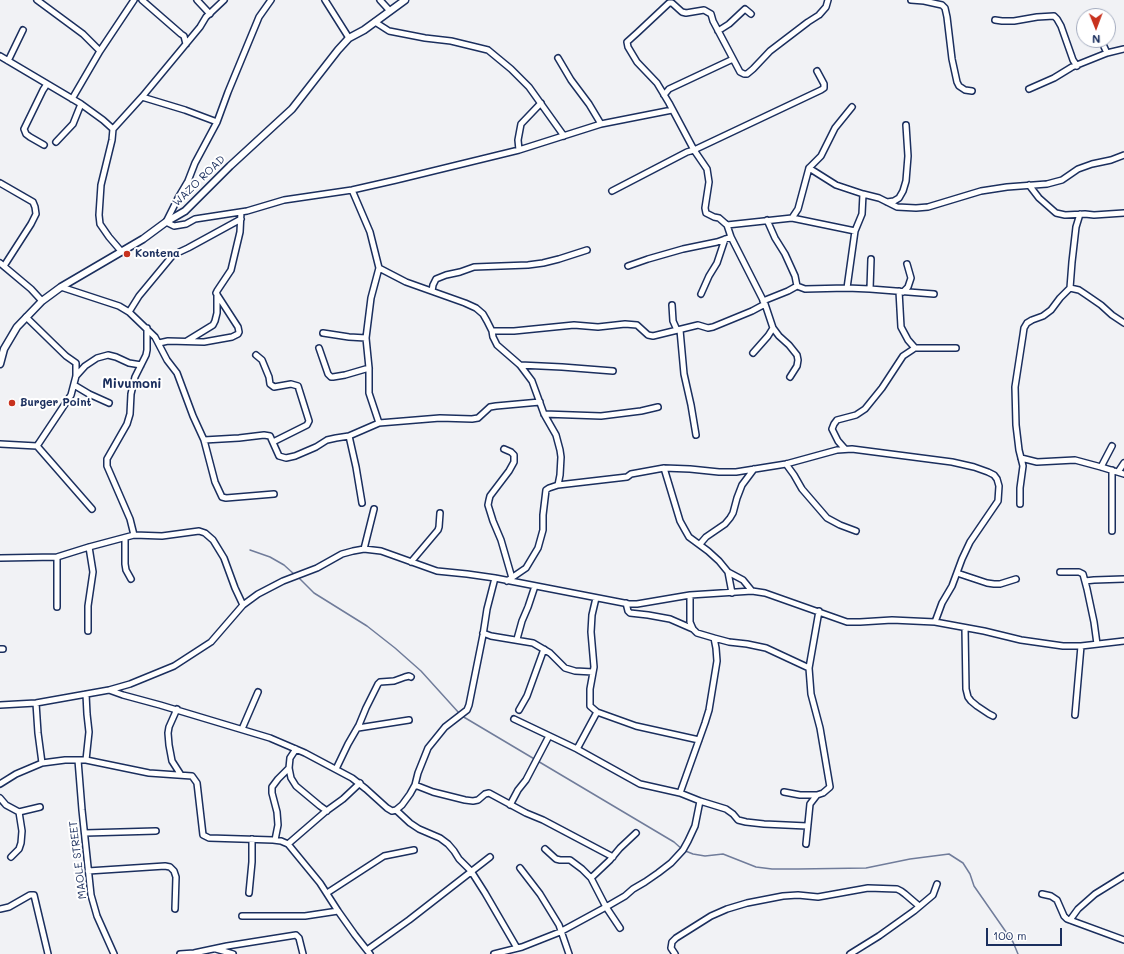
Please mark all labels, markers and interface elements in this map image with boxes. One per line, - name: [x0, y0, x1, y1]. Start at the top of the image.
- north arrow: [1076, 8, 1116, 48]
- text: N: [1092, 32, 1101, 47]
- street label: WAZO ROAD: [170, 153, 228, 209]
- place label: Kontena: [135, 247, 180, 261]
- marker: Kontena: [122, 249, 132, 259]
- district label: Mivumoni: [102, 376, 162, 392]
- place label: Burger Point: [20, 396, 91, 410]
- marker: Burger Point: [7, 398, 17, 408]
- street label: MAOLE STREET: [67, 820, 89, 900]
- scale bar: [988, 920, 1064, 946]
- text: 100 m: [993, 927, 1027, 943]

